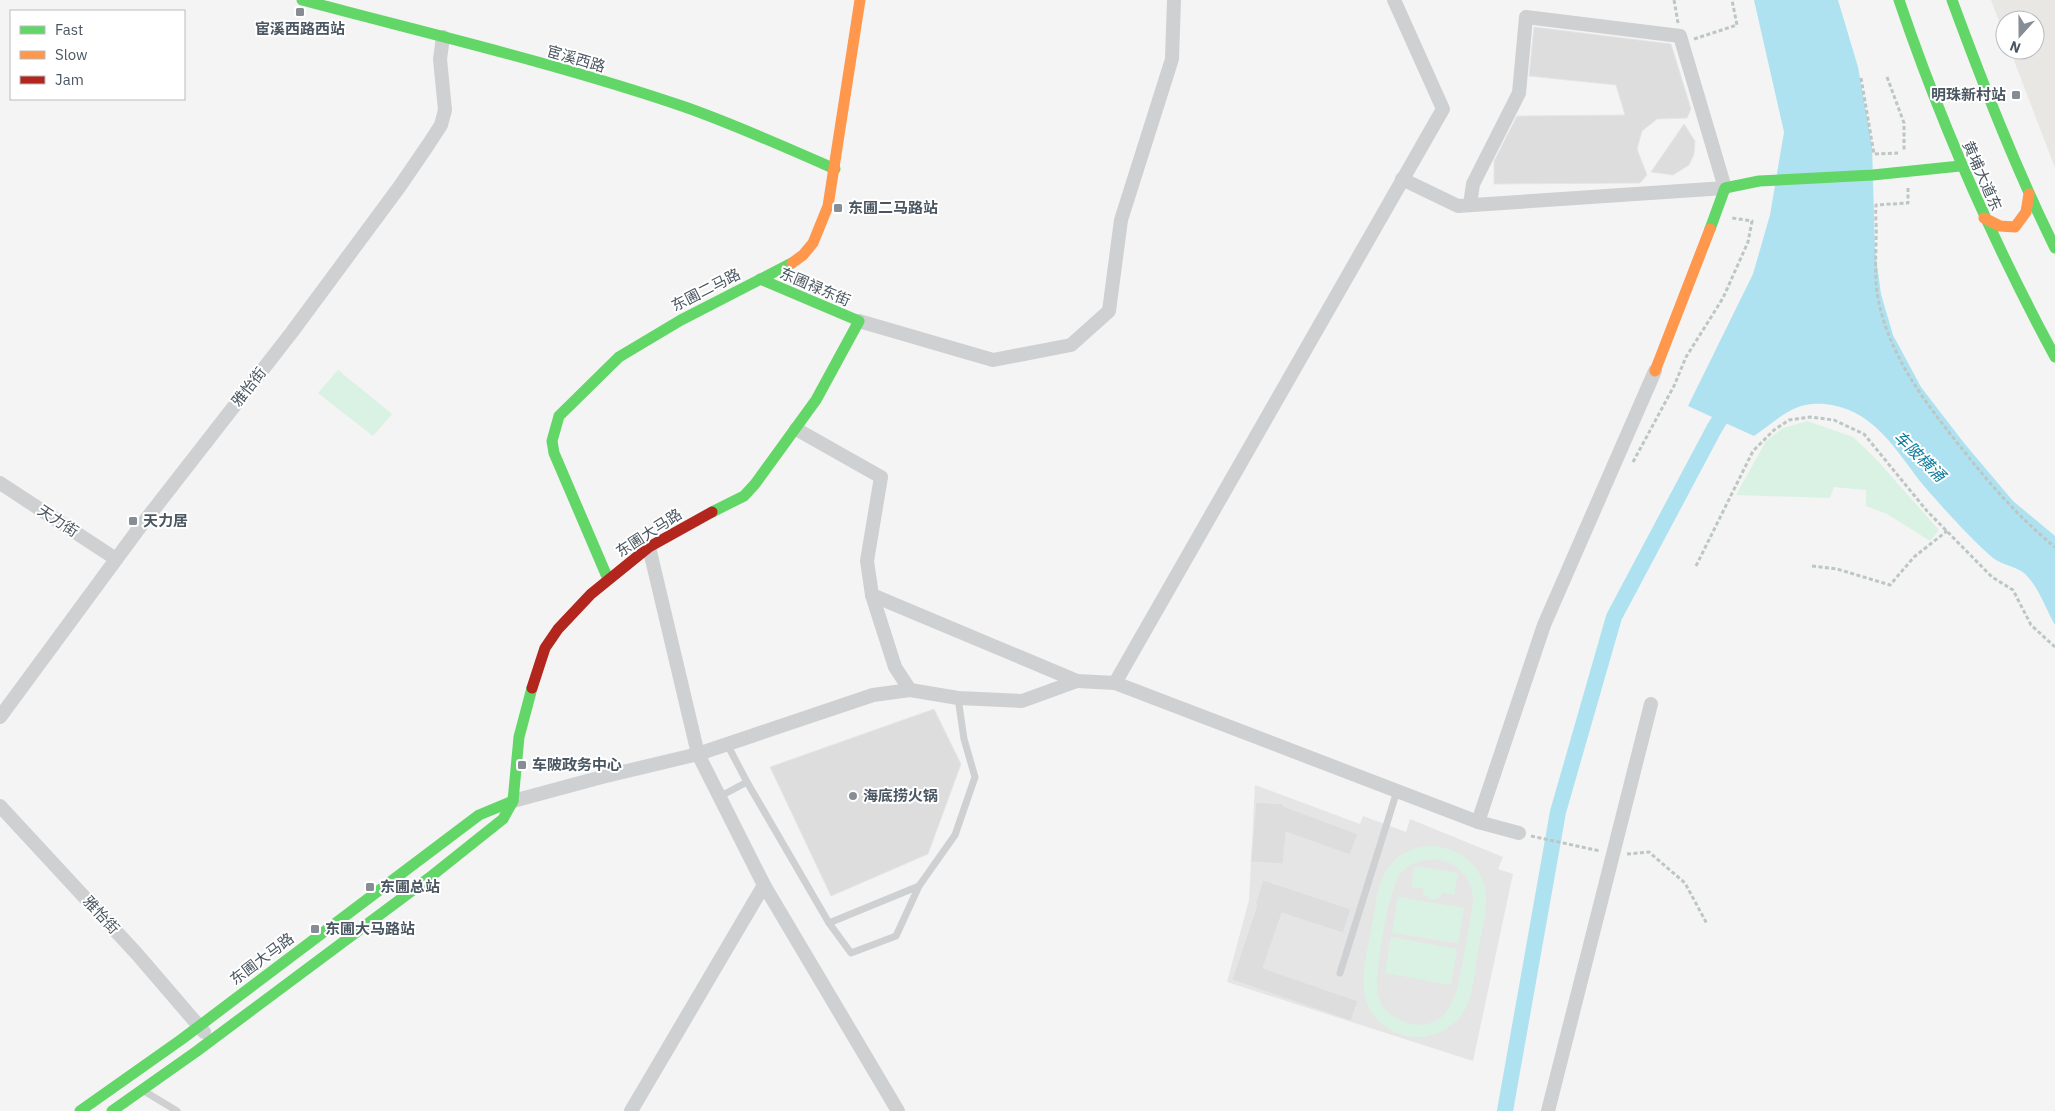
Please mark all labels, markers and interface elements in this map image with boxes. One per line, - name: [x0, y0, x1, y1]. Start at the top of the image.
- marker: 宦溪西路西站: [294, 6, 306, 18]
- legend: [10, 10, 185, 100]
- north arrow: [1995, 10, 2045, 60]
- place label: 宦溪西路西站: [255, 19, 345, 38]
- text: Fast: [55, 20, 83, 39]
- text: N: [2007, 37, 2023, 57]
- street label: 宦溪西路: [545, 41, 608, 76]
- text: Slow: [55, 45, 88, 64]
- text: Jam: [55, 70, 84, 89]
- place label: 明珠新村站: [1931, 85, 2006, 104]
- marker: 明珠新村站: [2010, 89, 2022, 101]
- street label: 黄埔大道东: [1959, 138, 2006, 214]
- place label: 东圃二马路站: [848, 198, 938, 217]
- marker: 东圃二马路站: [832, 202, 844, 214]
- street label: 东圃禄东街: [777, 263, 853, 310]
- street label: 东圃二马路: [668, 264, 744, 315]
- street label: 雅怡街: [227, 363, 270, 410]
- water label: 车陂横涌: [1890, 427, 1951, 487]
- street label: 天力街: [34, 500, 82, 541]
- street label: 东圃大马路: [612, 504, 685, 561]
- place label: 天力居: [143, 511, 188, 530]
- marker: 天力居: [127, 515, 139, 527]
- place label: 车陂政务中心: [532, 755, 622, 774]
- marker: 车陂政务中心: [516, 759, 528, 771]
- place label: 海底捞火锅: [863, 786, 938, 805]
- marker: 海底捞火锅: [847, 790, 859, 802]
- place label: 东圃总站: [380, 877, 440, 896]
- marker: 东圃总站: [364, 881, 376, 893]
- street label: 雅怡街: [79, 892, 124, 938]
- place label: 东圃大马路站: [325, 919, 415, 938]
- marker: 东圃大马路站: [309, 923, 321, 935]
- street label: 东圃大马路: [226, 928, 297, 989]

